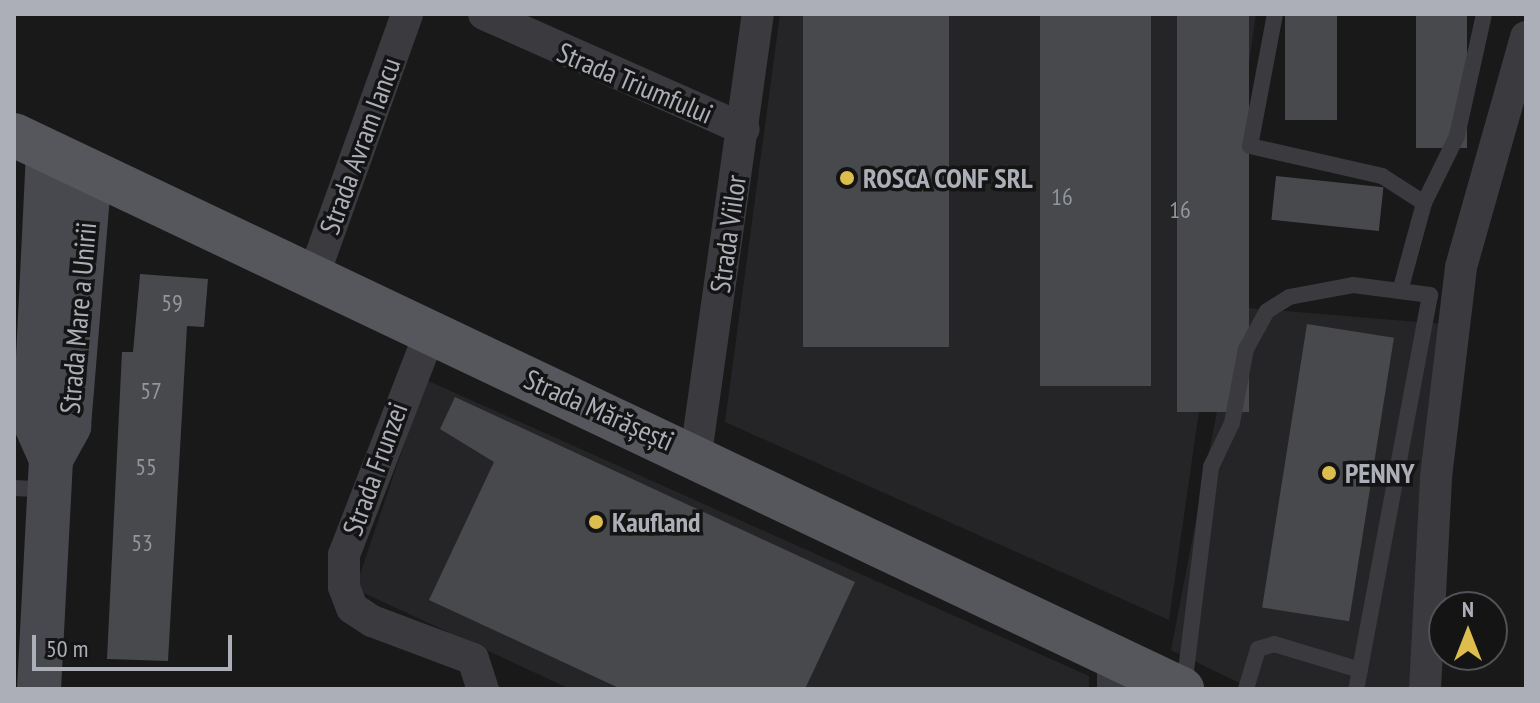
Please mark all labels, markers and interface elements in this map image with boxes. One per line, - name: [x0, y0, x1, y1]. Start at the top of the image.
- street label: Strada Triumfului: [552, 35, 718, 131]
- street label: Strada Avram Iancu: [312, 53, 408, 239]
- place label: ROSCA CONF SRL: [863, 161, 1034, 195]
- marker: ROSCA CONF SRL: [838, 169, 856, 187]
- street label: Strada Viilor: [703, 173, 753, 295]
- house number: 16: [1051, 183, 1073, 211]
- house number: 16: [1169, 196, 1191, 224]
- street label: Strada Mare a Unirii: [53, 221, 103, 415]
- house number: 59: [161, 289, 183, 317]
- street label: Strada Mărășești: [519, 362, 679, 458]
- house number: 57: [140, 377, 162, 405]
- street label: Strada Frunzei: [335, 398, 415, 540]
- house number: 55: [135, 453, 157, 481]
- place label: PENNY: [1345, 456, 1414, 490]
- marker: PENNY: [1320, 464, 1338, 482]
- place label: Kaufland: [612, 505, 701, 539]
- marker: Kaufland: [587, 513, 605, 531]
- house number: 53: [131, 529, 153, 557]
- north arrow: [1428, 591, 1508, 671]
- text: N: [1462, 595, 1474, 623]
- scale bar: [36, 619, 236, 669]
- text: 50 m: [46, 633, 88, 664]

